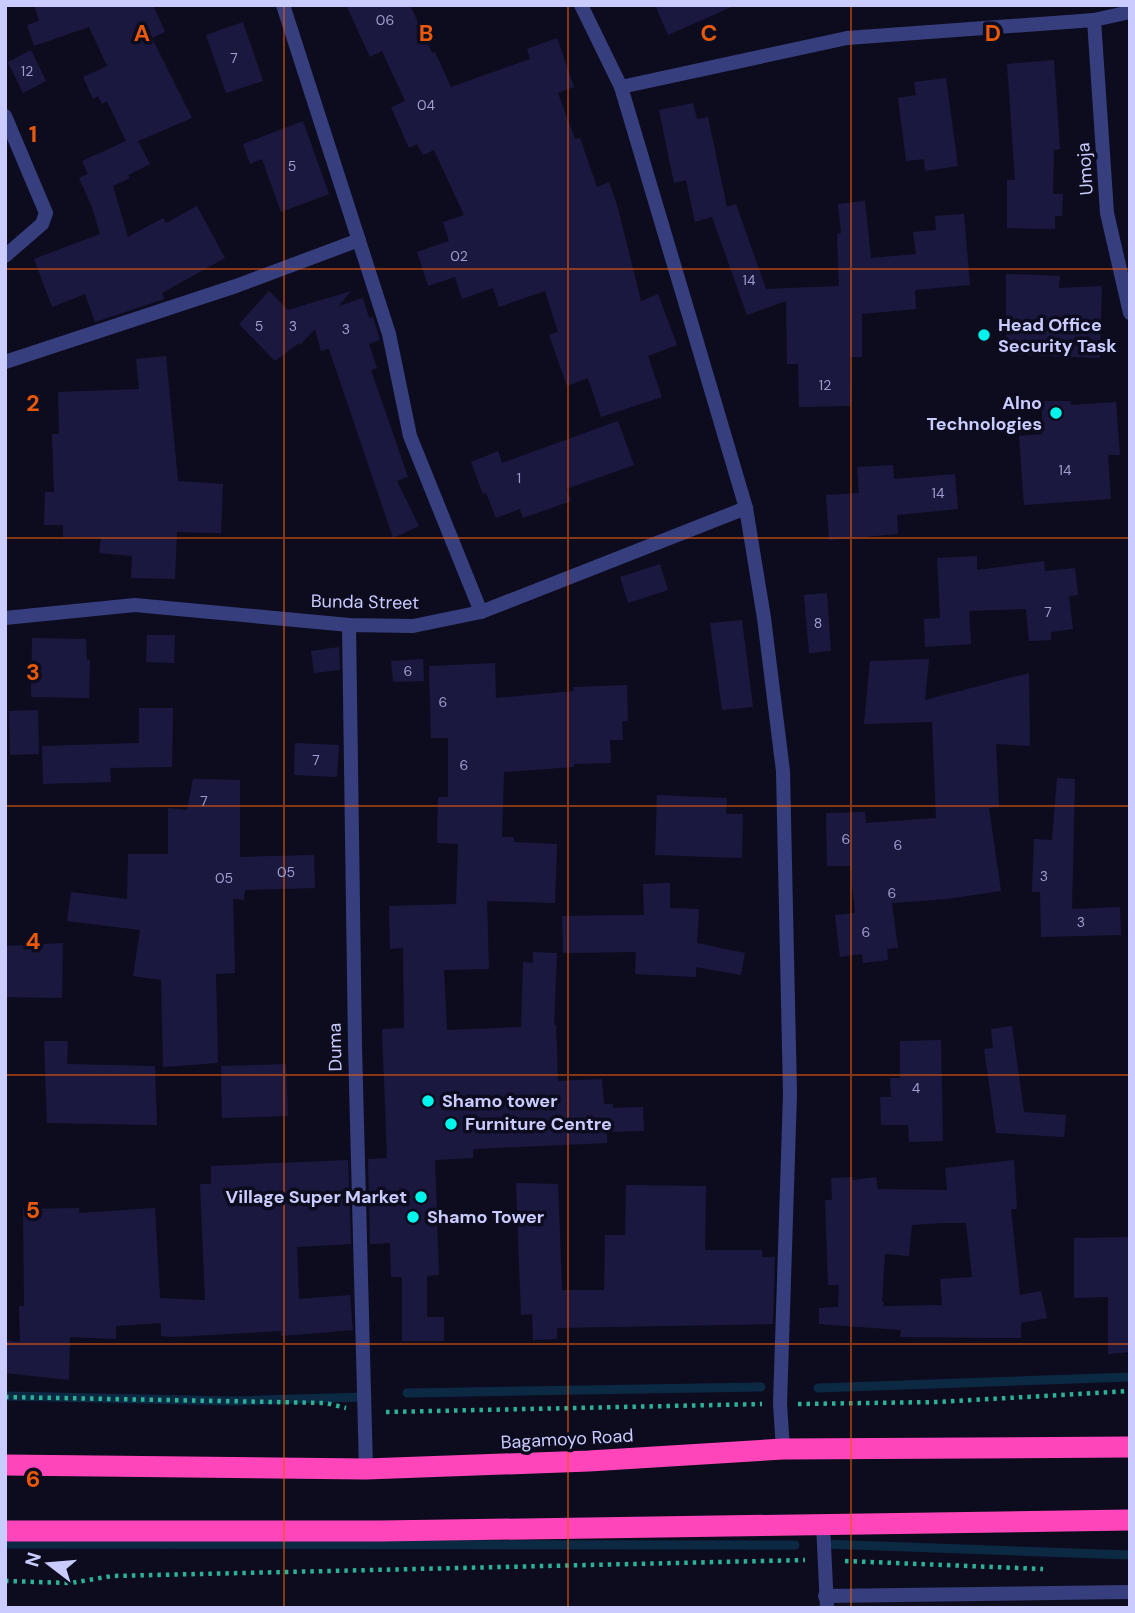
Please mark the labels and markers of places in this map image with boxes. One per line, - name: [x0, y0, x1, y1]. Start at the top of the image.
- place label: Head Office Security Task: [998, 313, 1117, 358]
- marker: Head Office Security Task: [976, 327, 992, 343]
- place label: Alno Technologies: [927, 391, 1042, 436]
- marker: Alno Technologies: [1048, 405, 1064, 421]
- place label: Shamo tower: [442, 1089, 558, 1113]
- marker: Shamo tower: [420, 1093, 436, 1109]
- place label: Furniture Centre: [465, 1112, 612, 1136]
- marker: Furniture Centre: [443, 1116, 459, 1132]
- place label: Village Super Market: [226, 1185, 407, 1209]
- marker: Village Super Market: [413, 1189, 429, 1205]
- place label: Shamo Tower: [427, 1205, 544, 1229]
- marker: Shamo Tower: [405, 1209, 421, 1225]

